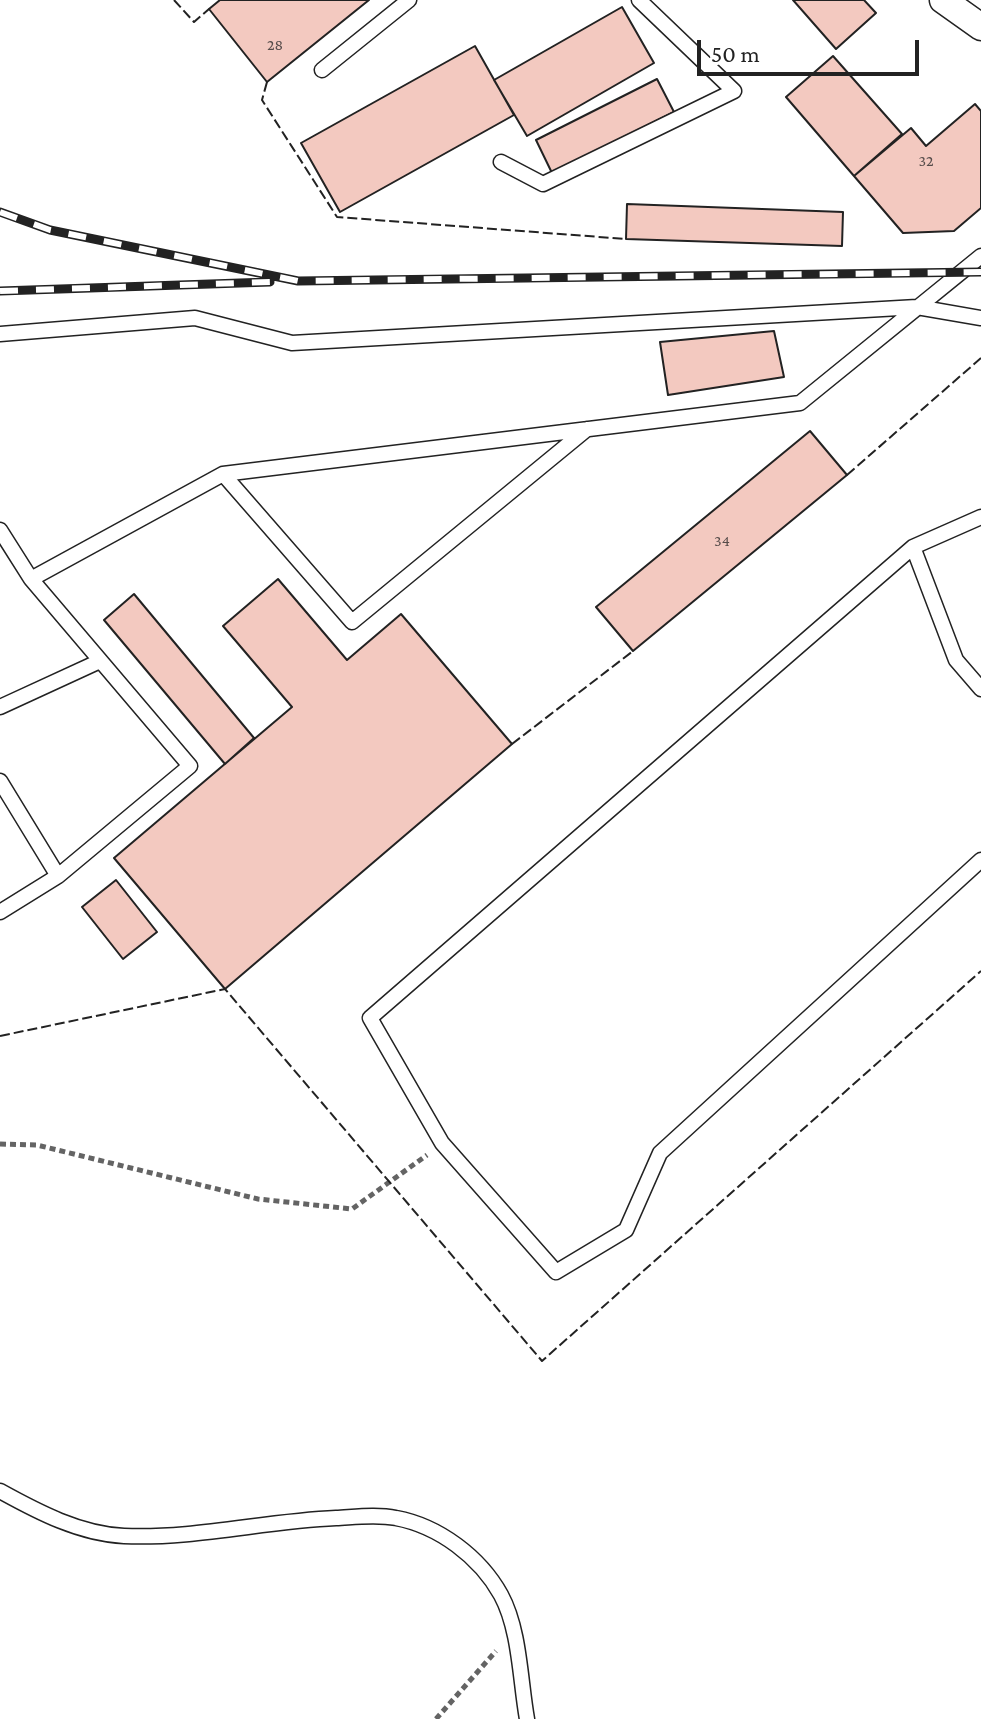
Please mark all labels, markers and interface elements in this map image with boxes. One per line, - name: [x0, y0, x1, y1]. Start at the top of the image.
- scale bar: [701, 24, 923, 74]
- house number: 28: [267, 35, 283, 55]
- text: 50 m: [711, 40, 760, 67]
- house number: 32: [918, 151, 934, 171]
- house number: 34: [714, 531, 730, 551]

